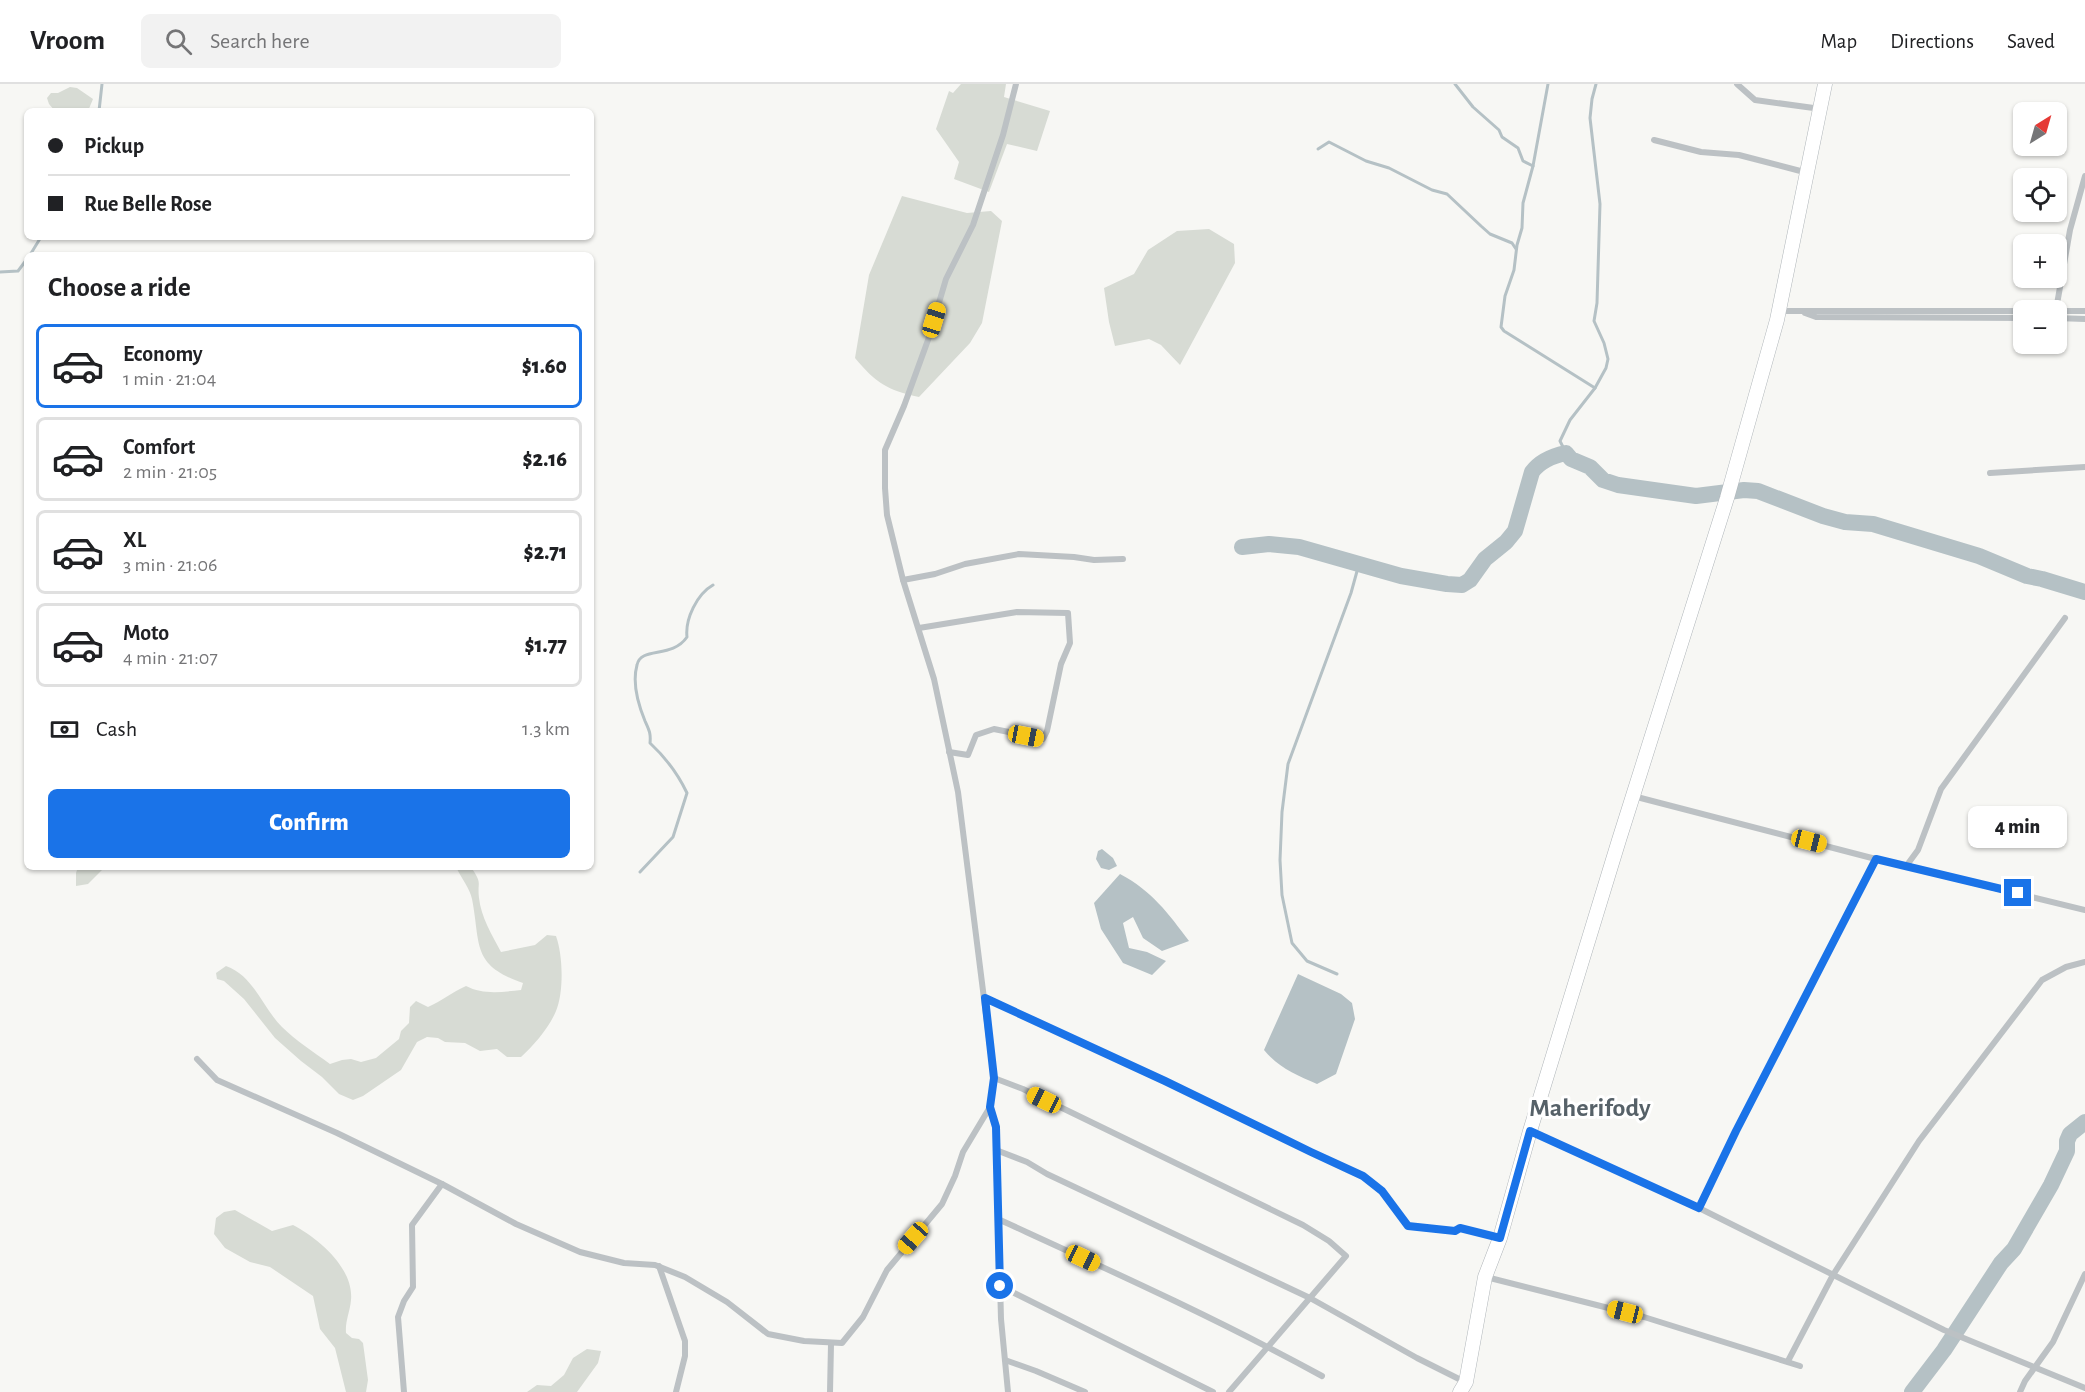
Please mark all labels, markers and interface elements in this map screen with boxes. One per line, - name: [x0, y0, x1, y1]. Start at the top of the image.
- search box: [141, 14, 561, 68]
- icon: search: [162, 25, 195, 58]
- text: Vroom: [30, 27, 105, 55]
- text: Search here: [210, 30, 310, 52]
- text: Map: [1821, 31, 1857, 52]
- text: Directions: [1890, 31, 1974, 52]
- text: Saved: [2007, 31, 2055, 52]
- north arrow: [2013, 102, 2067, 156]
- map controls: [2013, 102, 2067, 354]
- text: Pickup: [84, 135, 144, 157]
- button: locate: [2013, 168, 2067, 222]
- text: Rue Belle Rose: [84, 193, 212, 215]
- button: +: [2013, 234, 2067, 288]
- text: Choose a ride: [48, 274, 191, 301]
- car: [920, 300, 948, 340]
- button: −: [2013, 300, 2067, 354]
- icon: car: [51, 339, 105, 393]
- text: Economy: [123, 343, 203, 365]
- text: $1.60: [522, 355, 567, 377]
- text: 1 min · 21:04: [123, 369, 216, 389]
- icon: car: [51, 432, 105, 486]
- text: Comfort: [123, 436, 195, 458]
- text: $2.16: [523, 448, 567, 470]
- text: 2 min · 21:05: [123, 462, 217, 482]
- icon: car: [51, 525, 105, 579]
- text: XL: [123, 529, 146, 551]
- text: $2.71: [524, 541, 567, 563]
- text: 3 min · 21:06: [123, 555, 217, 575]
- icon: car: [51, 618, 105, 672]
- text: Moto: [123, 622, 169, 644]
- text: $1.77: [524, 634, 567, 656]
- text: 4 min · 21:07: [123, 648, 218, 668]
- icon: cash: [48, 713, 81, 746]
- text: Cash: [96, 718, 137, 740]
- text: 1.3 km: [522, 719, 570, 739]
- car: [1007, 724, 1045, 748]
- button: Confirm: [48, 789, 570, 858]
- callout: 4 min: [1968, 806, 2068, 848]
- text: 4 min: [1995, 817, 2040, 837]
- car: [1789, 828, 1829, 854]
- route end: [2004, 879, 2031, 906]
- car: [1024, 1084, 1064, 1116]
- district label: Maherifody: [1529, 1095, 1651, 1121]
- car: [894, 1219, 932, 1257]
- car: [1063, 1242, 1103, 1274]
- route start: [986, 1272, 1013, 1299]
- car: [1605, 1299, 1645, 1325]

